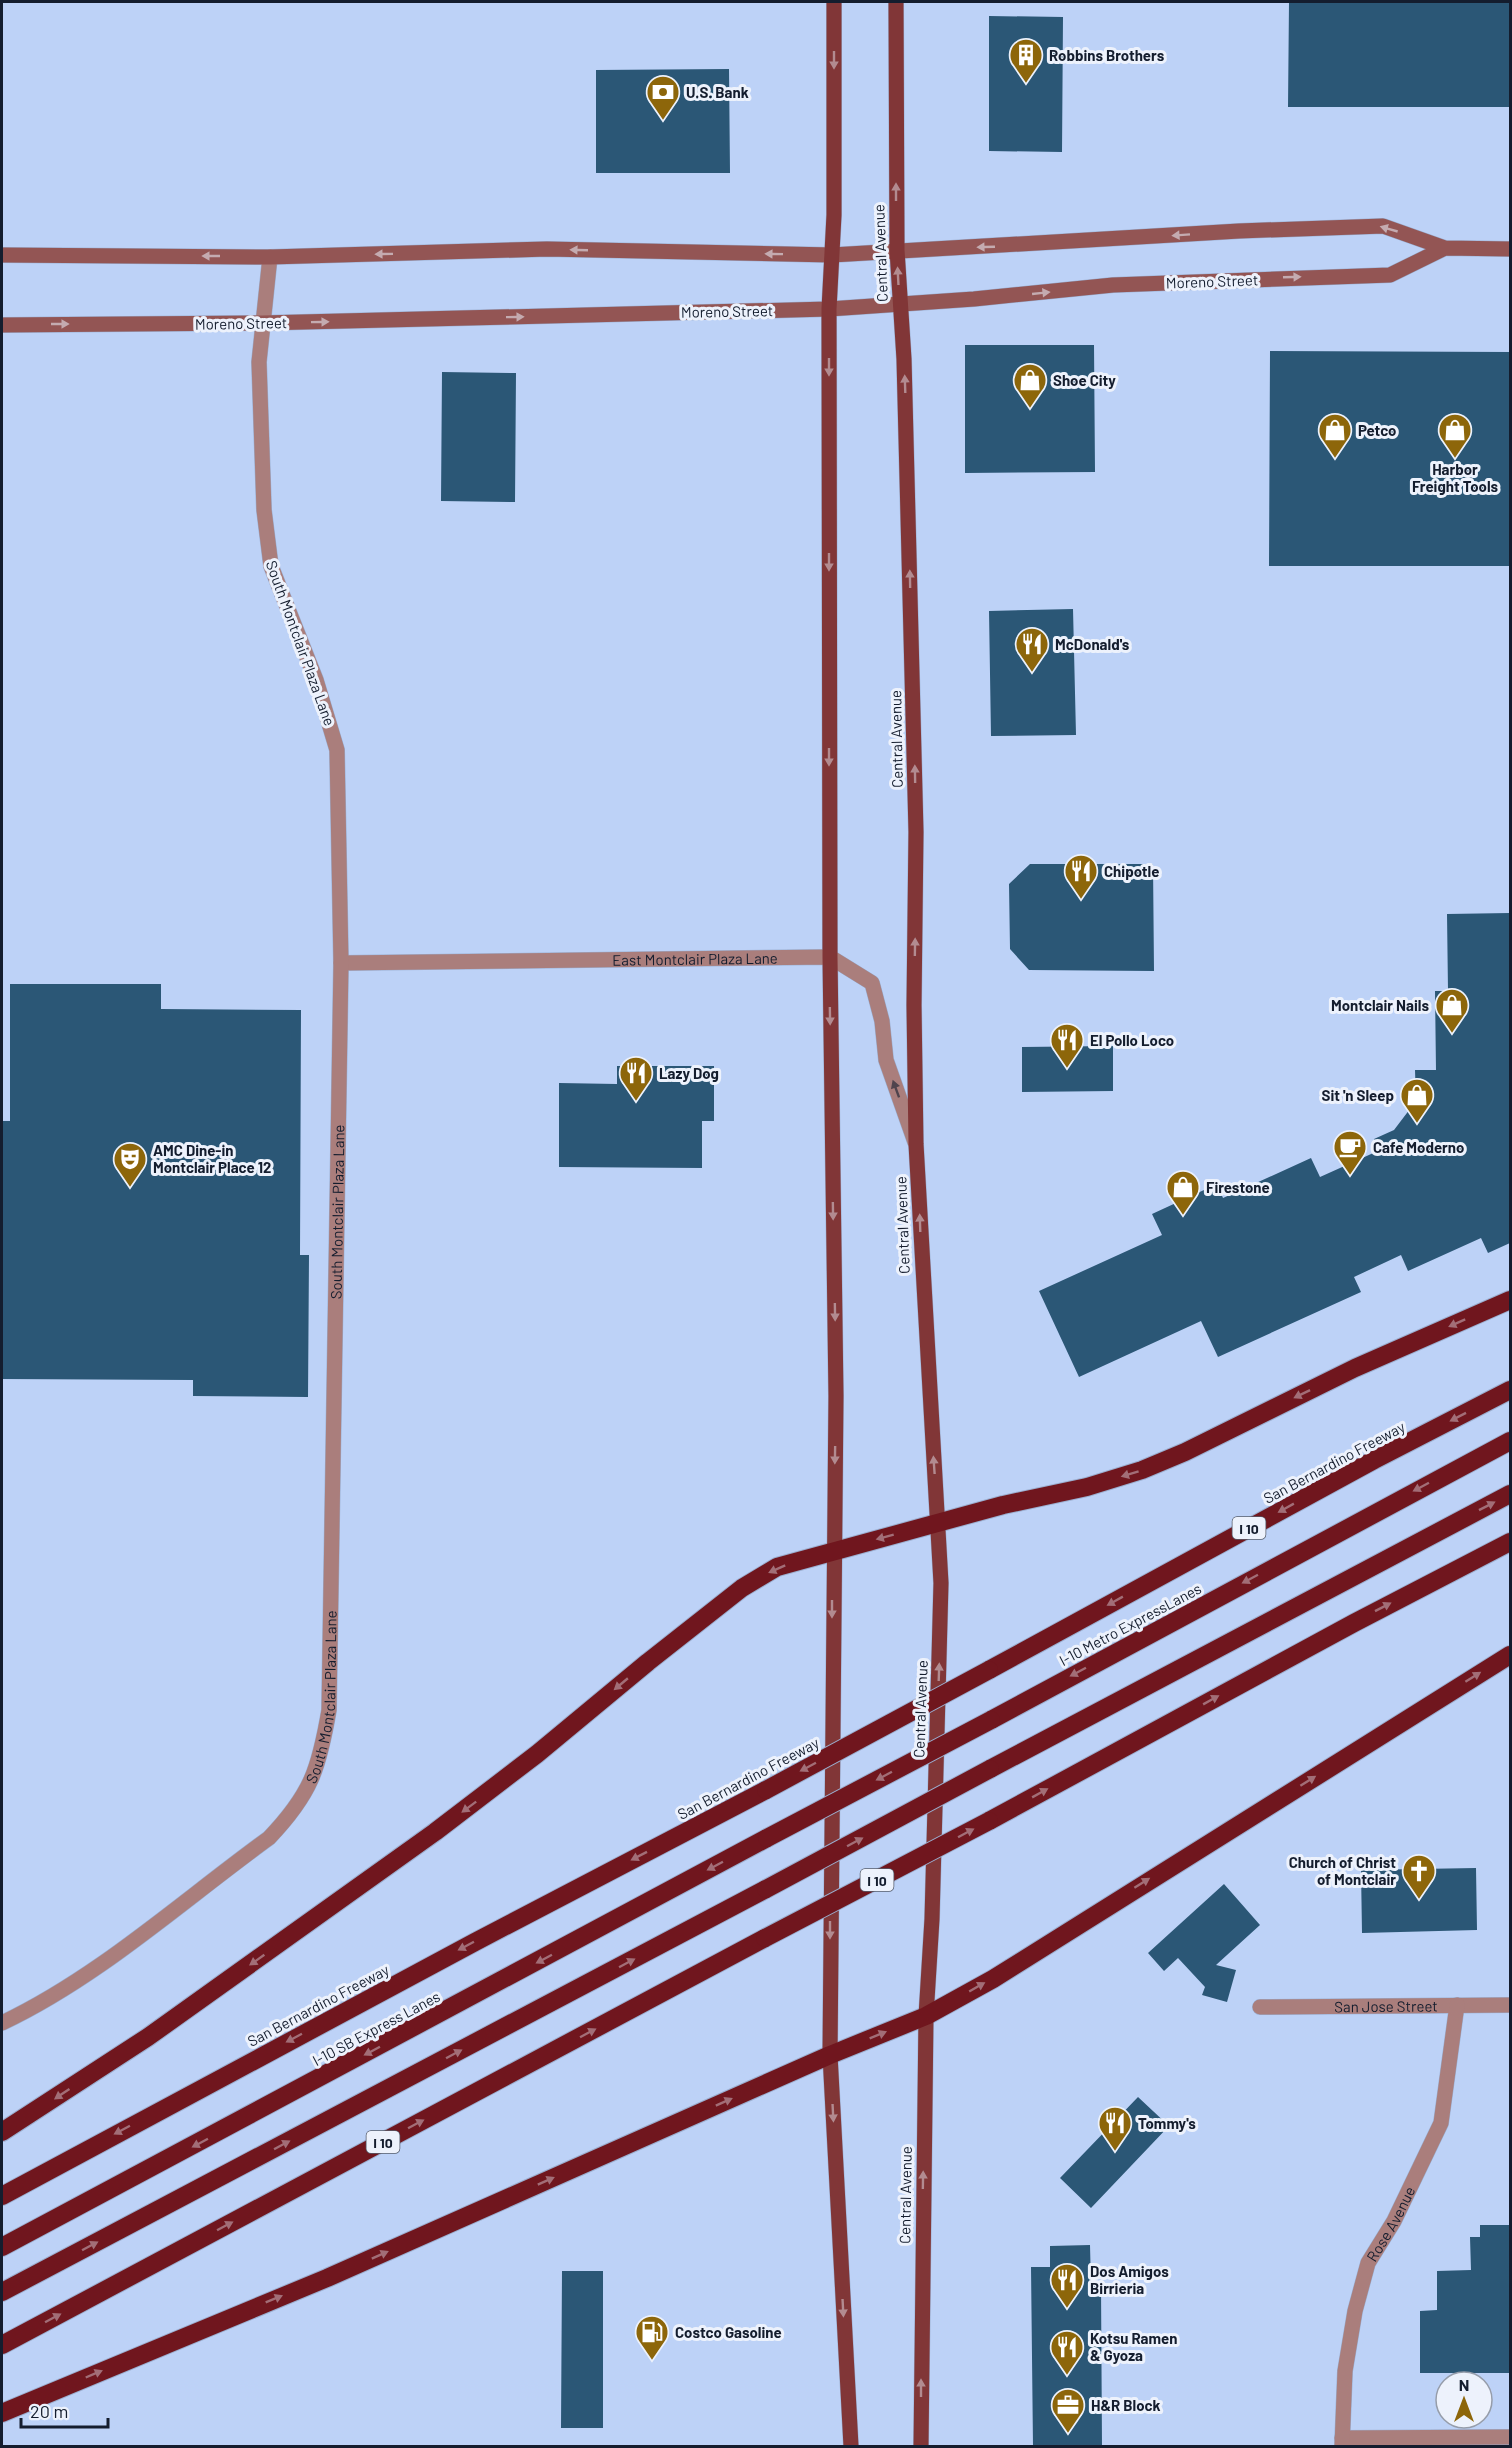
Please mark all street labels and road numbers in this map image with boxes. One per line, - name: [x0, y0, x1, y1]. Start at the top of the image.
- street label: Central Avenue: [869, 204, 891, 302]
- street label: Moreno Street: [1166, 270, 1258, 292]
- street label: Moreno Street: [681, 301, 773, 321]
- street label: Moreno Street: [195, 313, 287, 333]
- street label: South Montclair Plaza Lane: [263, 558, 339, 728]
- street label: Central Avenue: [886, 690, 906, 788]
- street label: East Montclair Plaza Lane: [612, 949, 778, 969]
- street label: South Montclair Plaza Lane: [327, 1124, 347, 1299]
- street label: Central Avenue: [891, 1176, 913, 1274]
- street label: San Bernardino Freeway: [1260, 1417, 1408, 1507]
- road number: I 10: [1232, 1517, 1266, 1539]
- street label: I-10 Metro ExpressLanes: [1056, 1579, 1204, 1669]
- street label: South Montclair Plaza Lane: [302, 1610, 340, 1786]
- street label: Central Avenue: [909, 1660, 931, 1758]
- street label: San Bernardino Freeway: [674, 1733, 822, 1823]
- road number: I 10: [860, 1869, 894, 1891]
- street label: San Bernardino Freeway: [244, 1960, 392, 2050]
- street label: I-10 SB Express Lanes: [309, 1987, 443, 2069]
- street label: San Jose Street: [1334, 1997, 1438, 2015]
- road number: I 10: [366, 2131, 400, 2153]
- street label: Central Avenue: [895, 2146, 915, 2244]
- street label: Rose Avenue: [1362, 2183, 1418, 2265]

